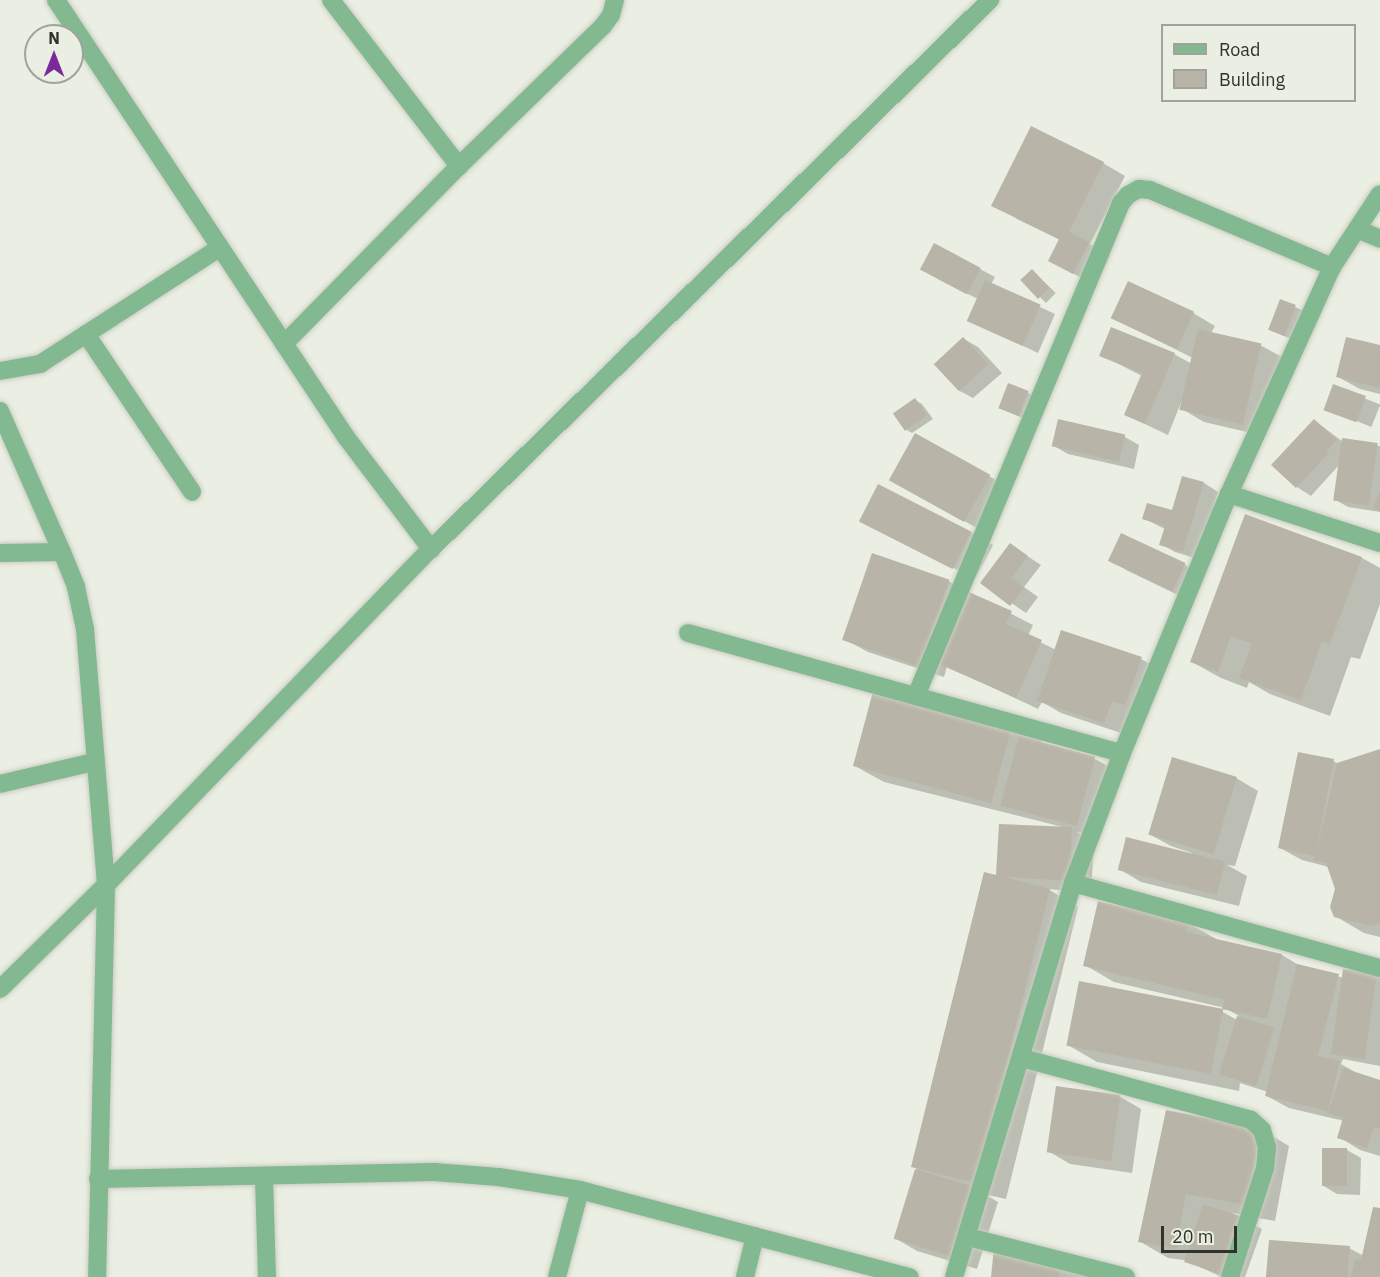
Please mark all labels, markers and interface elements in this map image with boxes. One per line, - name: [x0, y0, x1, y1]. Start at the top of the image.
- north arrow: [24, 24, 84, 84]
- legend: [1161, 24, 1356, 102]
- text: N: [48, 28, 60, 48]
- text: Road: [1219, 38, 1260, 61]
- text: Building: [1219, 68, 1285, 91]
- scale bar: [1164, 1214, 1240, 1252]
- text: 20 m: [1172, 1225, 1214, 1248]

